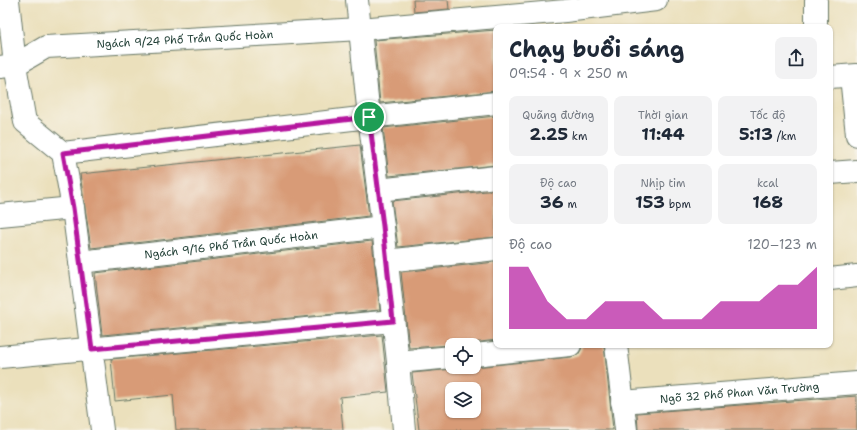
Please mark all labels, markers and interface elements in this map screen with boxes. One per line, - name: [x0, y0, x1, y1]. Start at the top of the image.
- street label: Ngách 9/24 Phố Trần Quốc Hoàn: [96, 27, 274, 52]
- text: Chạy buổi sáng: [509, 35, 684, 64]
- button: share: [775, 37, 817, 79]
- text: 09:54 · 9 × 250 m: [509, 65, 628, 82]
- pin: [352, 100, 386, 134]
- icon: arrive: [358, 106, 380, 128]
- text: Quãng đường: [522, 108, 594, 123]
- text: Thời gian: [638, 108, 688, 123]
- text: Tốc độ: [750, 108, 785, 123]
- text: 2.25: [529, 123, 568, 145]
- text: 11:44: [641, 123, 685, 145]
- text: 5:13: [739, 123, 773, 145]
- text: km: [568, 129, 587, 144]
- text: /km: [773, 129, 796, 144]
- text: Độ cao: [540, 176, 577, 191]
- text: Nhịp tim: [640, 176, 686, 191]
- text: kcal: [757, 176, 778, 191]
- text: 36: [540, 191, 564, 213]
- text: 153: [635, 191, 665, 213]
- text: 168: [752, 191, 783, 213]
- text: m: [564, 197, 577, 212]
- text: bpm: [665, 197, 691, 212]
- street label: Ngách 9/16 Phố Trần Quốc Hoàn: [144, 228, 319, 263]
- text: Độ cao: [509, 236, 552, 253]
- text: 120–123 m: [747, 236, 817, 253]
- map controls: [445, 338, 481, 418]
- button: locate: [445, 338, 481, 374]
- street label: Ngõ 32 Phố Phan Văn Trường: [659, 379, 820, 407]
- button: layers: [445, 382, 481, 418]

